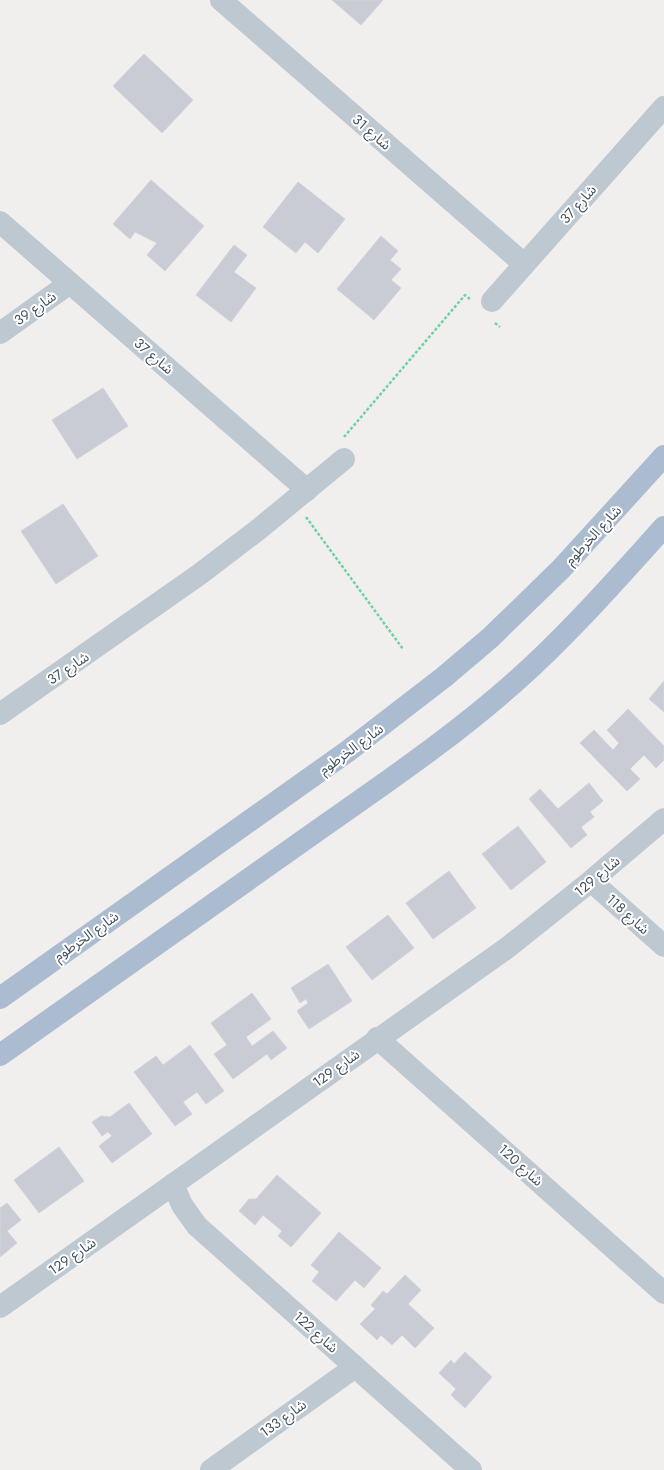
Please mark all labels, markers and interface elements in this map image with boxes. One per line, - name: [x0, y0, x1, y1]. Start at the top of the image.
- street label: شارع 31: [348, 110, 396, 155]
- street label: شارع 37: [555, 180, 602, 229]
- street label: شارع 39: [10, 286, 61, 331]
- street label: شارع 37: [129, 333, 178, 379]
- street label: شارع الخرطوم: [560, 501, 627, 570]
- street label: شارع 37: [43, 647, 93, 690]
- street label: شارع الخرطوم: [315, 719, 388, 780]
- street label: شارع 129: [570, 851, 625, 902]
- street label: شارع 118: [601, 889, 654, 939]
- street label: شارع الخرطوم: [49, 906, 123, 967]
- street label: شارع 129: [308, 1044, 364, 1093]
- street label: شارع 120: [494, 1139, 548, 1191]
- street label: شارع 129: [44, 1232, 100, 1280]
- street label: شارع 122: [289, 1307, 343, 1358]
- street label: شارع 133: [256, 1394, 311, 1443]

